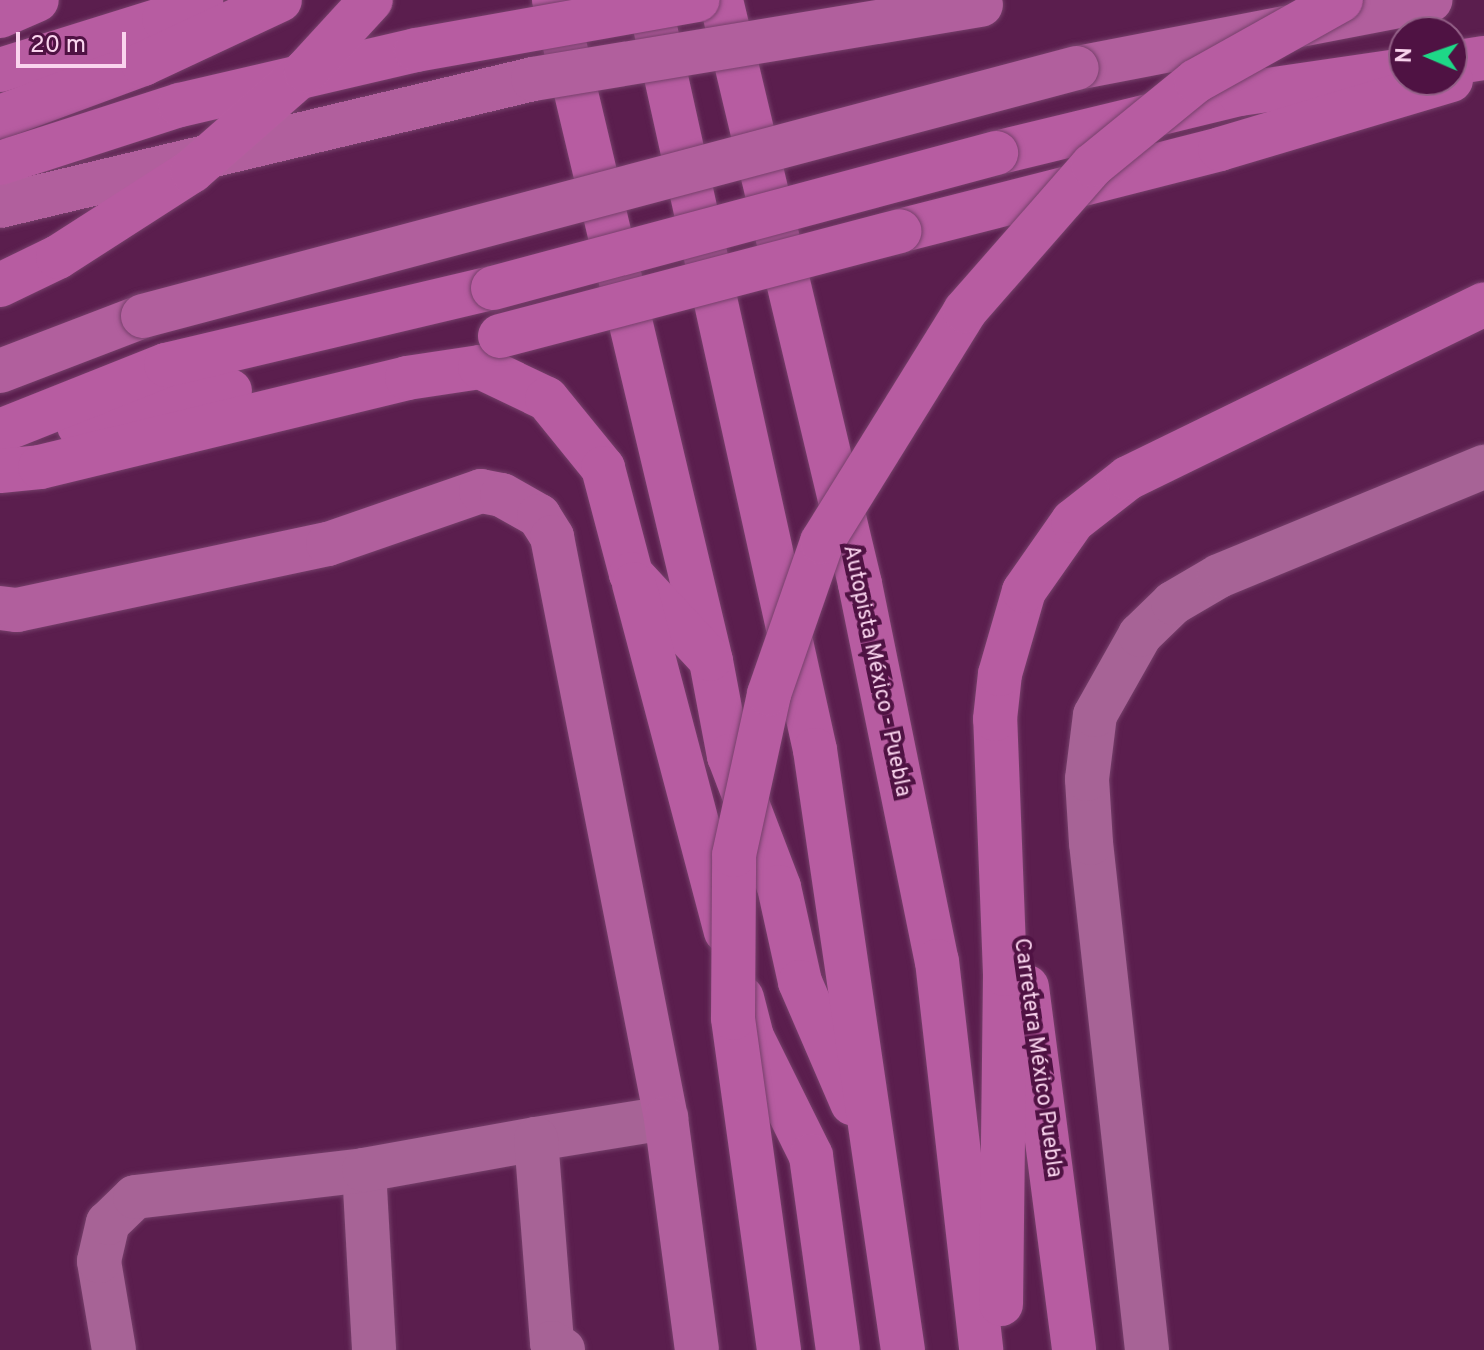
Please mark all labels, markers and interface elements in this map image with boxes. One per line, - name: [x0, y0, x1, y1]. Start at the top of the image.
- scale bar: [20, 16, 130, 66]
- north arrow: [1388, 16, 1468, 96]
- text: 20 m: [30, 31, 86, 61]
- text: N: [1392, 47, 1419, 64]
- street label: Autopista México - Puebla: [836, 543, 916, 799]
- street label: Carretera México Puebla: [1007, 937, 1067, 1179]

